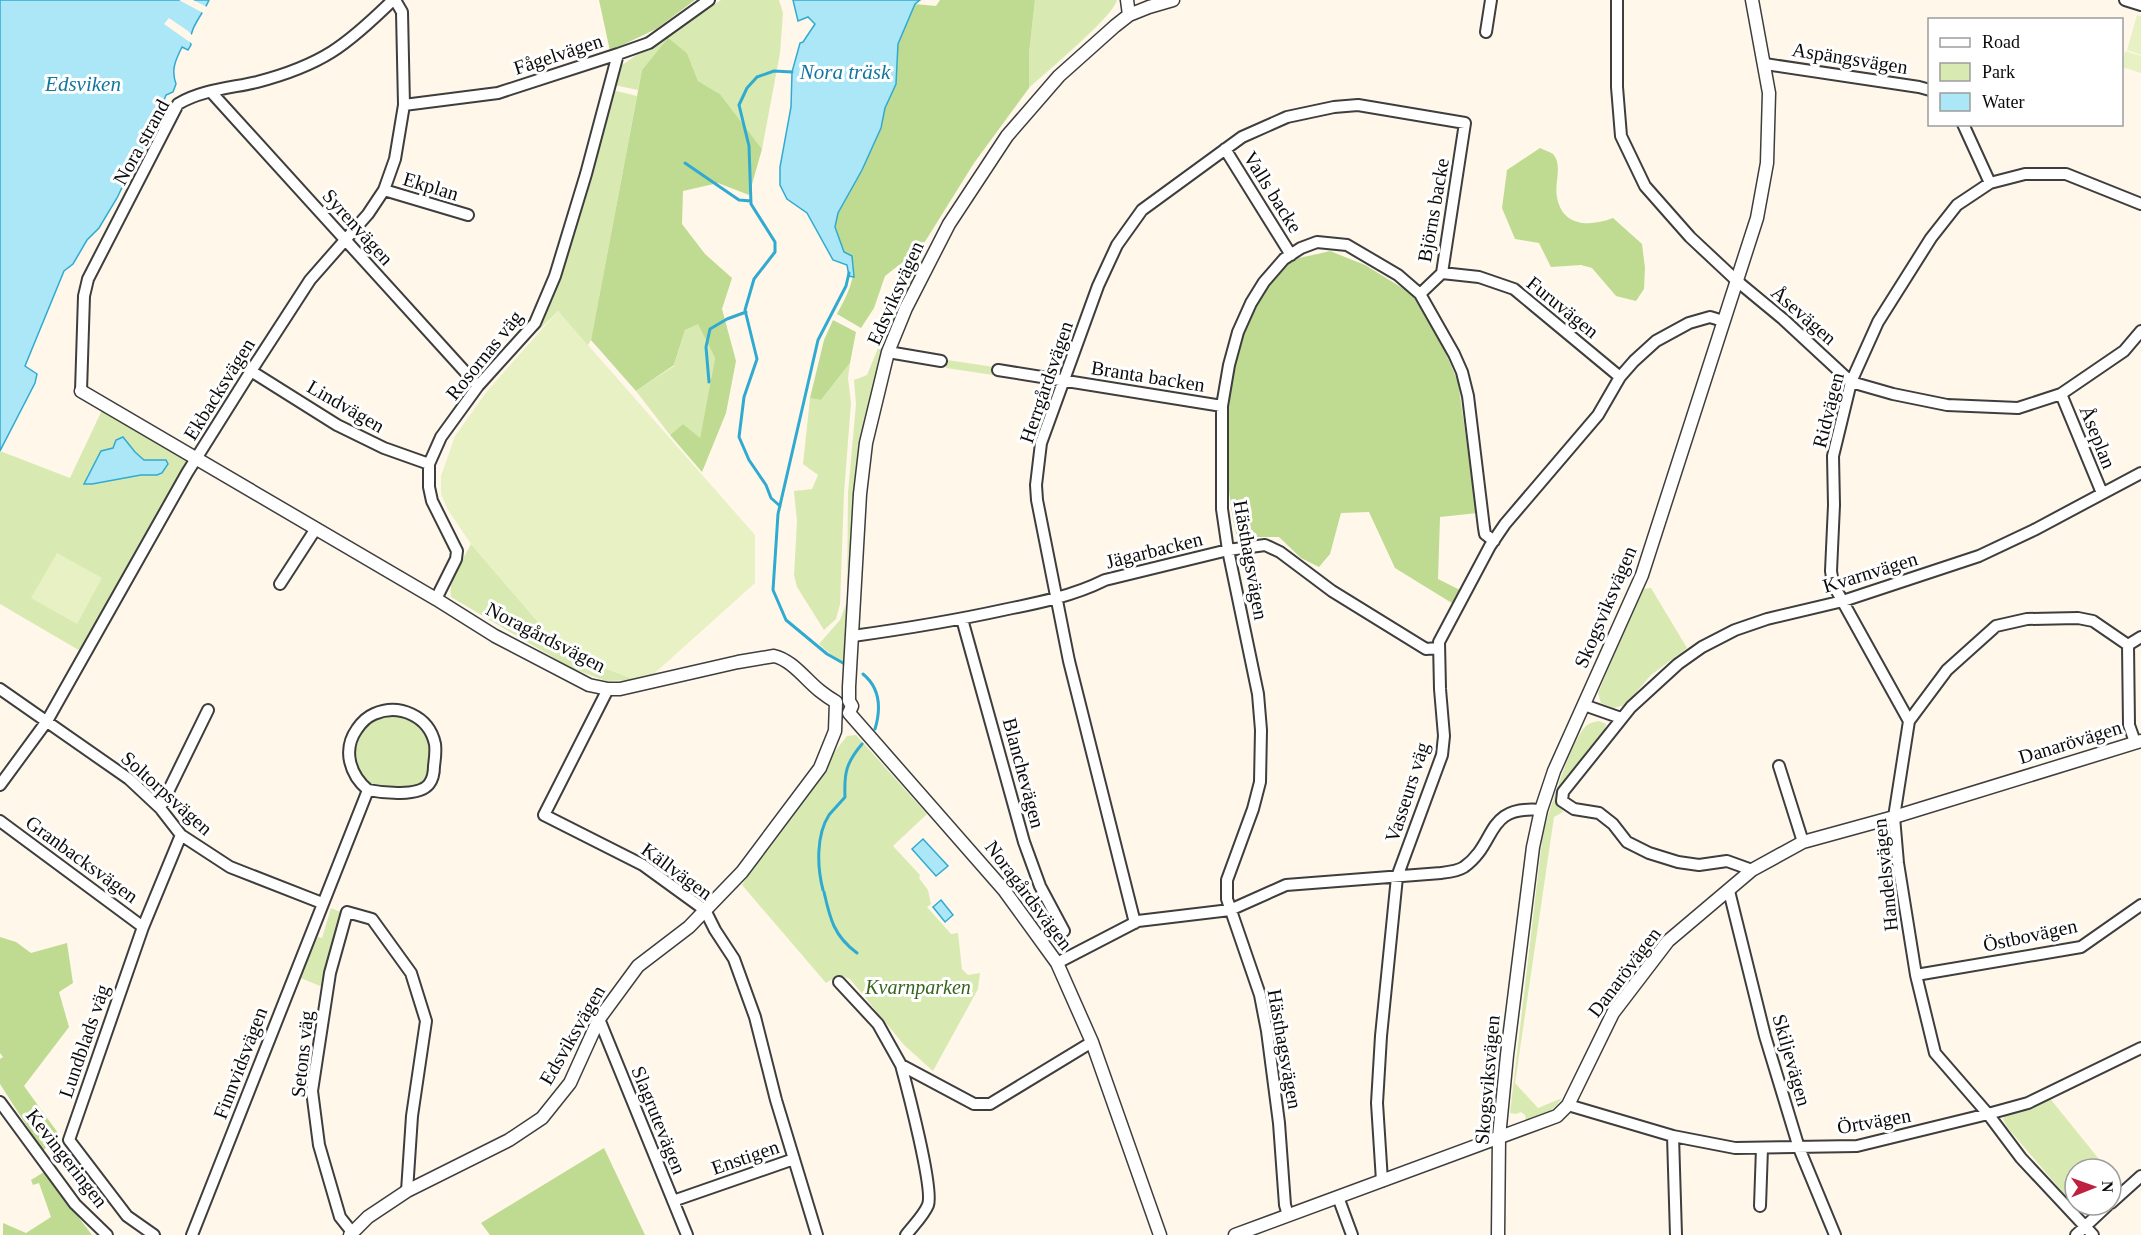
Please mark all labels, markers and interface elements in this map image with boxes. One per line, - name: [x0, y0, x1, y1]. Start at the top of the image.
- legend: [1928, 18, 2123, 126]
- street label: Fågelvägen: [511, 29, 606, 80]
- text: Road: [1982, 32, 2020, 52]
- street label: Aspängsvägen: [1791, 38, 1909, 79]
- water label: Nora träsk: [799, 60, 891, 84]
- text: Park: [1982, 62, 2015, 82]
- water label: Edsviken: [44, 72, 121, 96]
- text: Water: [1982, 92, 2025, 112]
- street label: Nora strand: [109, 96, 173, 188]
- street label: Valls backe: [1239, 147, 1307, 237]
- street label: Björns backe: [1413, 156, 1454, 264]
- street label: Ekplan: [400, 167, 461, 206]
- street label: Syrenvägen: [317, 185, 398, 270]
- street label: Edsviksvägen: [862, 238, 929, 349]
- street label: Furuvägen: [1522, 272, 1603, 343]
- street label: Åsevägen: [1766, 281, 1841, 350]
- street label: Rosornas väg: [441, 306, 527, 405]
- street label: Herrgårdsvägen: [1015, 318, 1078, 446]
- street label: Ekbacksvägen: [179, 334, 260, 444]
- street label: Branta backen: [1090, 356, 1206, 396]
- street label: Ridvägen: [1808, 370, 1849, 450]
- street label: Lindvägen: [303, 375, 389, 438]
- street label: Åseplan: [2075, 402, 2120, 472]
- street label: Hästhagsvägen: [1229, 498, 1272, 622]
- street label: Jägarbacken: [1103, 527, 1205, 574]
- street label: Skogsviksvägen: [1569, 543, 1641, 672]
- street label: Kvarnvägen: [1820, 547, 1920, 598]
- street label: Noragårdsvägen: [482, 597, 609, 677]
- street label: Blanchevägen: [998, 715, 1049, 831]
- street label: Danarövägen: [2016, 716, 2124, 769]
- street label: Vasseurs väg: [1380, 739, 1434, 845]
- street label: Soltorpsvägen: [116, 747, 217, 840]
- street label: Granbacksvägen: [21, 811, 142, 908]
- street label: Handelsvägen: [1868, 817, 1903, 932]
- street label: Noragårdsvägen: [980, 836, 1077, 955]
- street label: Källvägen: [637, 838, 717, 905]
- street label: Östbovägen: [1981, 914, 2079, 957]
- street label: Danarövägen: [1583, 923, 1666, 1022]
- park label: Kvarnparken: [864, 976, 971, 999]
- street label: Lundblads väg: [54, 981, 115, 1101]
- street label: Edsviksvägen: [535, 981, 610, 1089]
- street label: Hästhagsvägen: [1263, 987, 1306, 1111]
- street label: Finnvidsvägen: [209, 1004, 272, 1122]
- street label: Setons väg: [287, 1009, 318, 1099]
- street label: Skiljevägen: [1767, 1012, 1816, 1109]
- street label: Skogsviksvägen: [1470, 1014, 1505, 1146]
- street label: Slagrutevägen: [626, 1063, 691, 1178]
- street label: Kevingeringen: [21, 1104, 112, 1212]
- street label: Örtvägen: [1835, 1104, 1913, 1139]
- street label: Enstigen: [708, 1135, 782, 1180]
- north arrow: [2063, 1157, 2123, 1217]
- text: N: [2099, 1181, 2116, 1193]

